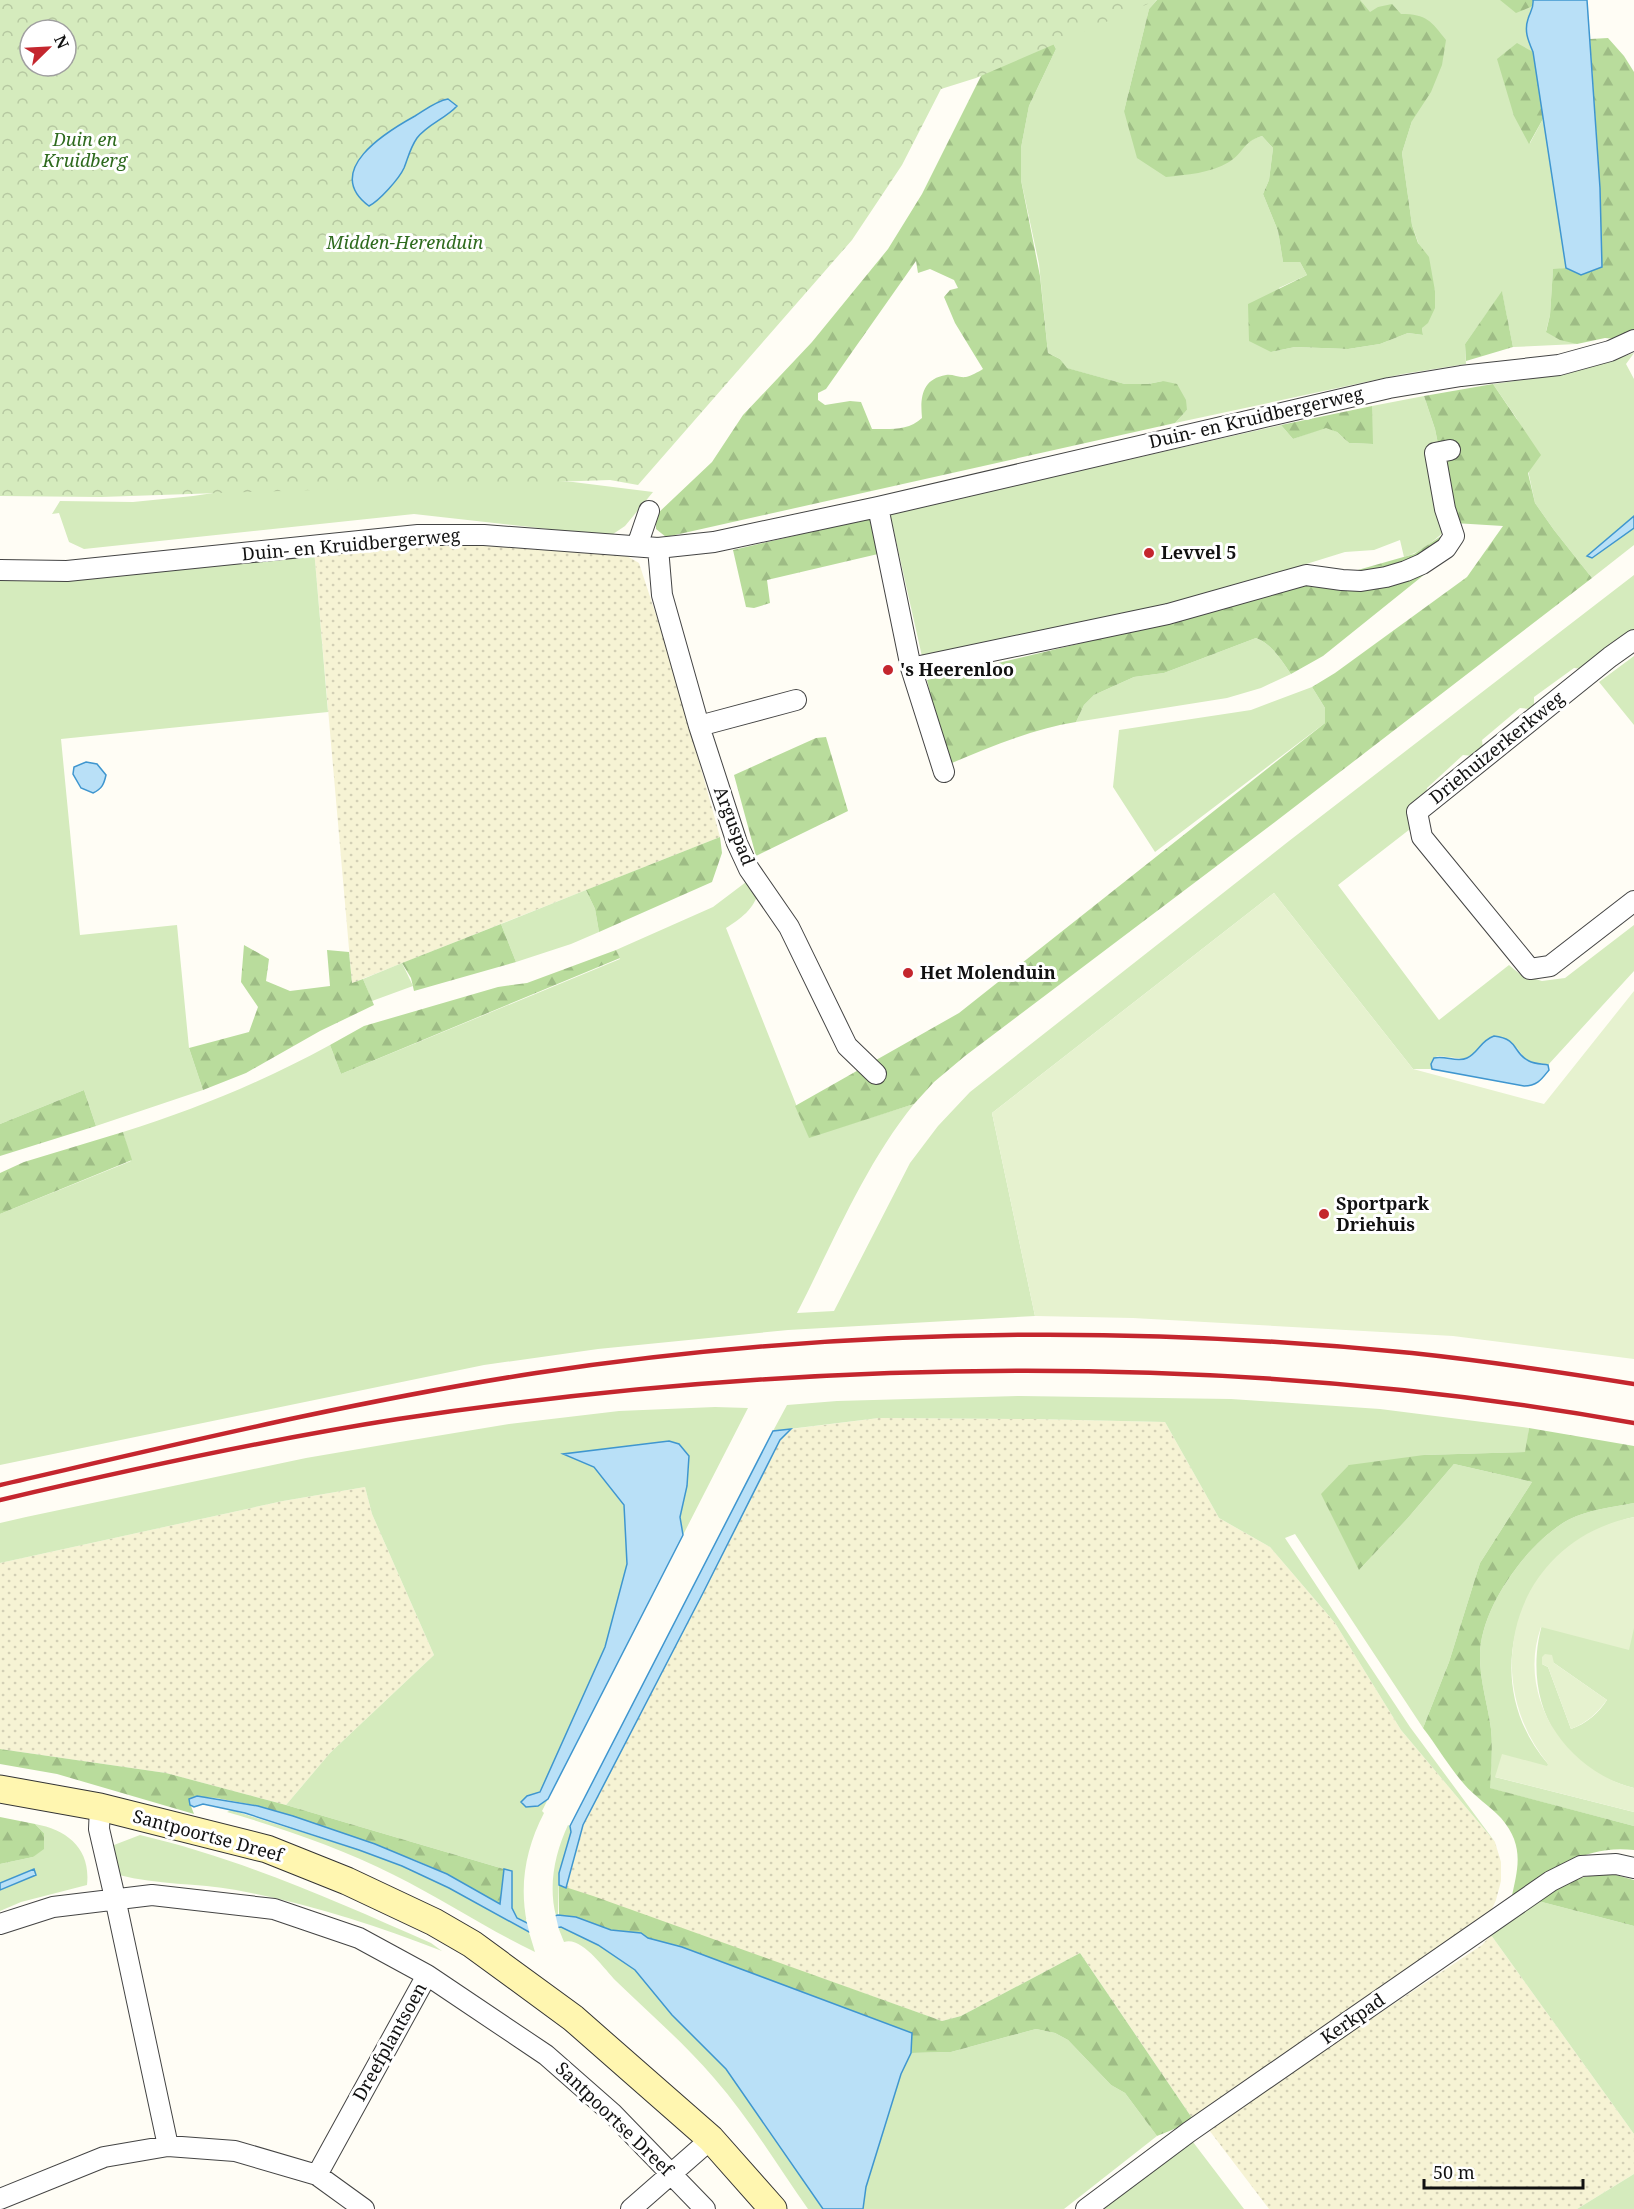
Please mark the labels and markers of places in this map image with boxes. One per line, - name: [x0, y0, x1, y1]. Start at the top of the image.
- place label: Levvel 5: [1161, 540, 1236, 564]
- marker: Levvel 5: [1142, 546, 1156, 560]
- place label: 's Heerenloo: [900, 657, 1014, 681]
- marker: 's Heerenloo: [881, 663, 895, 677]
- place label: Het Molenduin: [920, 960, 1056, 984]
- marker: Het Molenduin: [901, 966, 915, 980]
- place label: Sportpark Driehuis: [1336, 1191, 1430, 1236]
- marker: Sportpark Driehuis: [1317, 1207, 1331, 1221]

